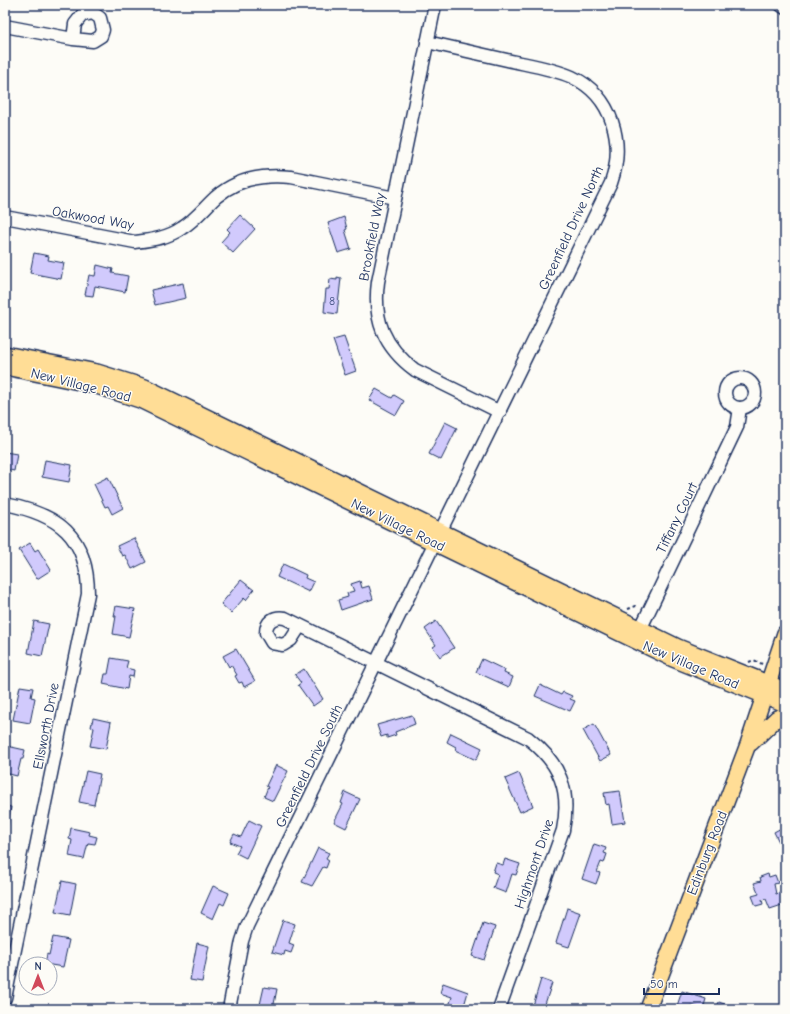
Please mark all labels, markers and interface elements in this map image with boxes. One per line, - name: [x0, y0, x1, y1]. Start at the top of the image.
- street label: Greenfield Drive North: [535, 163, 607, 293]
- street label: Brookfield Way: [355, 191, 389, 283]
- street label: Oakwood Way: [51, 202, 136, 234]
- house number: 8: [329, 294, 335, 308]
- street label: New Village Road: [29, 364, 133, 406]
- street label: Tiffany Court: [653, 479, 702, 556]
- street label: New Village Road: [348, 495, 448, 555]
- street label: New Village Road: [640, 637, 742, 693]
- street label: Ellsworth Drive: [29, 681, 63, 771]
- street label: Greenfield Drive South: [272, 702, 346, 830]
- street label: Edinburg Road: [683, 808, 731, 898]
- street label: Highmont Drive: [511, 817, 557, 911]
- north arrow: [18, 956, 58, 996]
- text: N: [34, 960, 42, 973]
- scale bar: [644, 970, 719, 996]
- text: 50 m: [650, 977, 678, 991]

